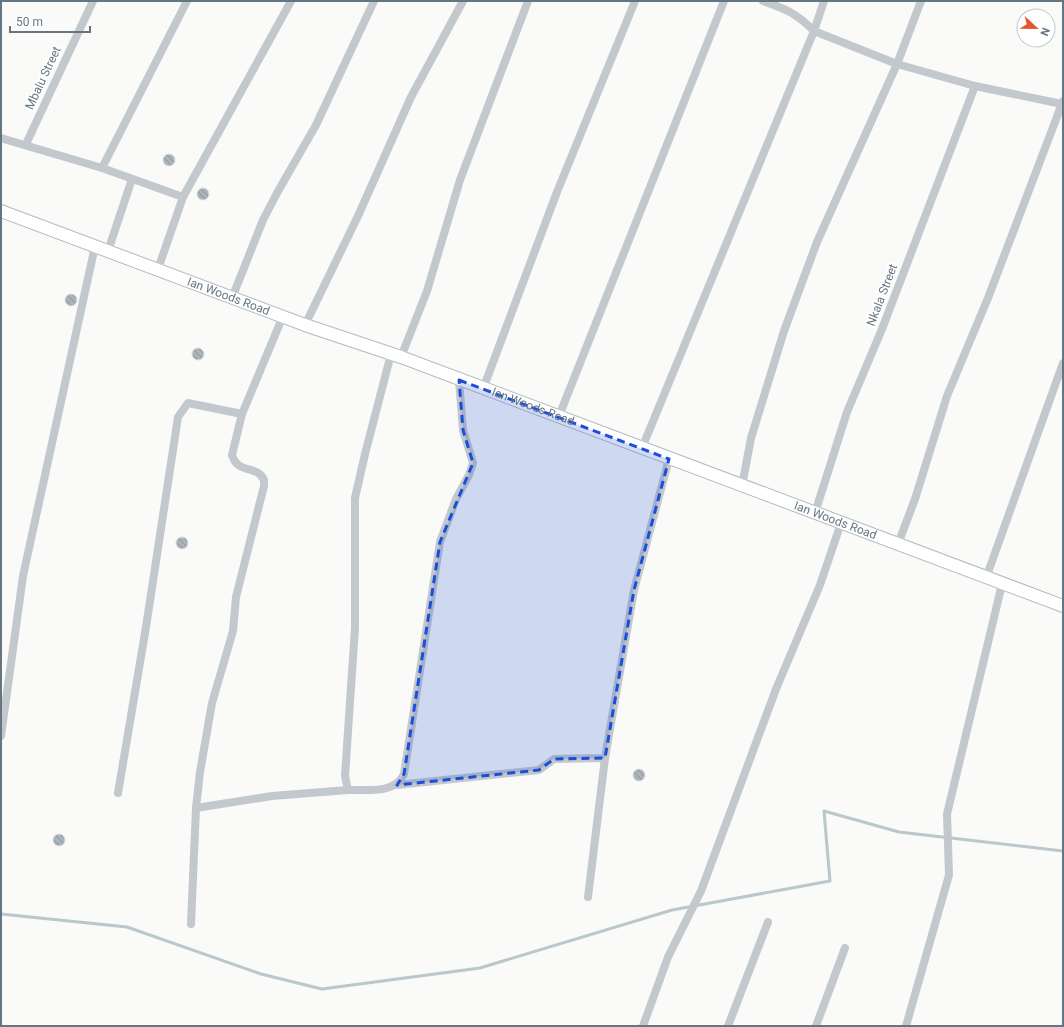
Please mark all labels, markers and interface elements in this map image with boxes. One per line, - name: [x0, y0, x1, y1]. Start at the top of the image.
- scale bar: [10, 8, 90, 34]
- north arrow: [1016, 8, 1056, 48]
- text: 50 m: [16, 15, 43, 29]
- text: N: [1037, 26, 1052, 38]
- street label: Mbalu Street: [22, 44, 64, 112]
- street label: Nkala Street: [864, 262, 900, 328]
- street label: Ian Woods Road: [185, 274, 272, 318]
- street label: Ian Woods Road: [490, 385, 576, 429]
- street label: Ian Woods Road: [792, 499, 879, 542]

